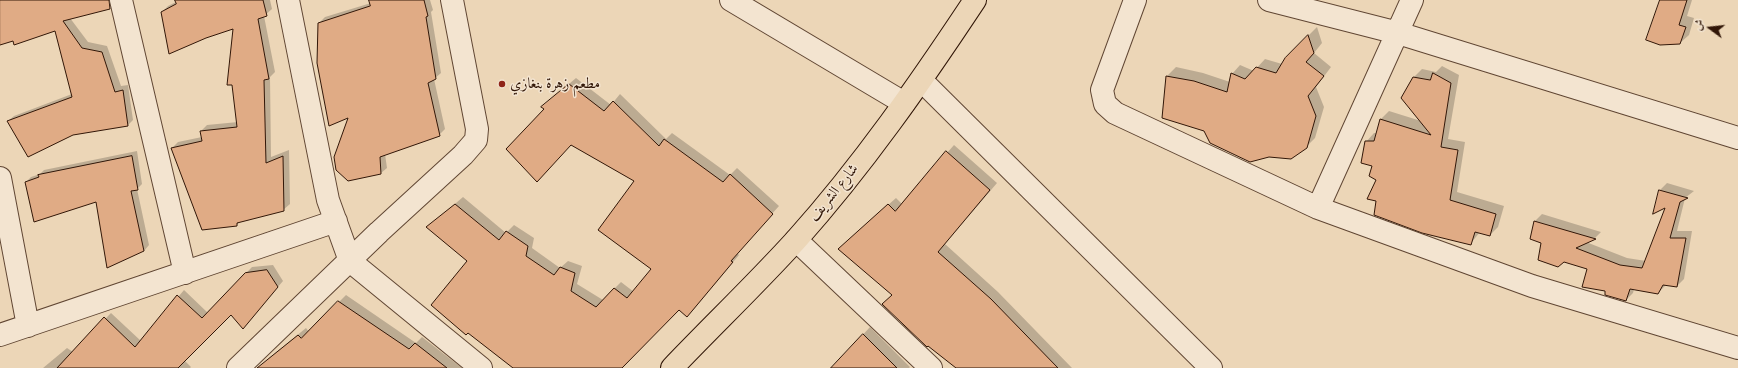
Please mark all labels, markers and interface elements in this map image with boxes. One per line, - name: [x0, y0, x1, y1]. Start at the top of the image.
- north arrow: [1690, 8, 1730, 48]
- text: ش: [1689, 18, 1708, 32]
- place label: مطعم زهرة بنغازي: [510, 75, 600, 93]
- marker: مطعم زهرة بنغازي: [497, 79, 507, 89]
- street label: شارع الشريف: [805, 161, 863, 225]

